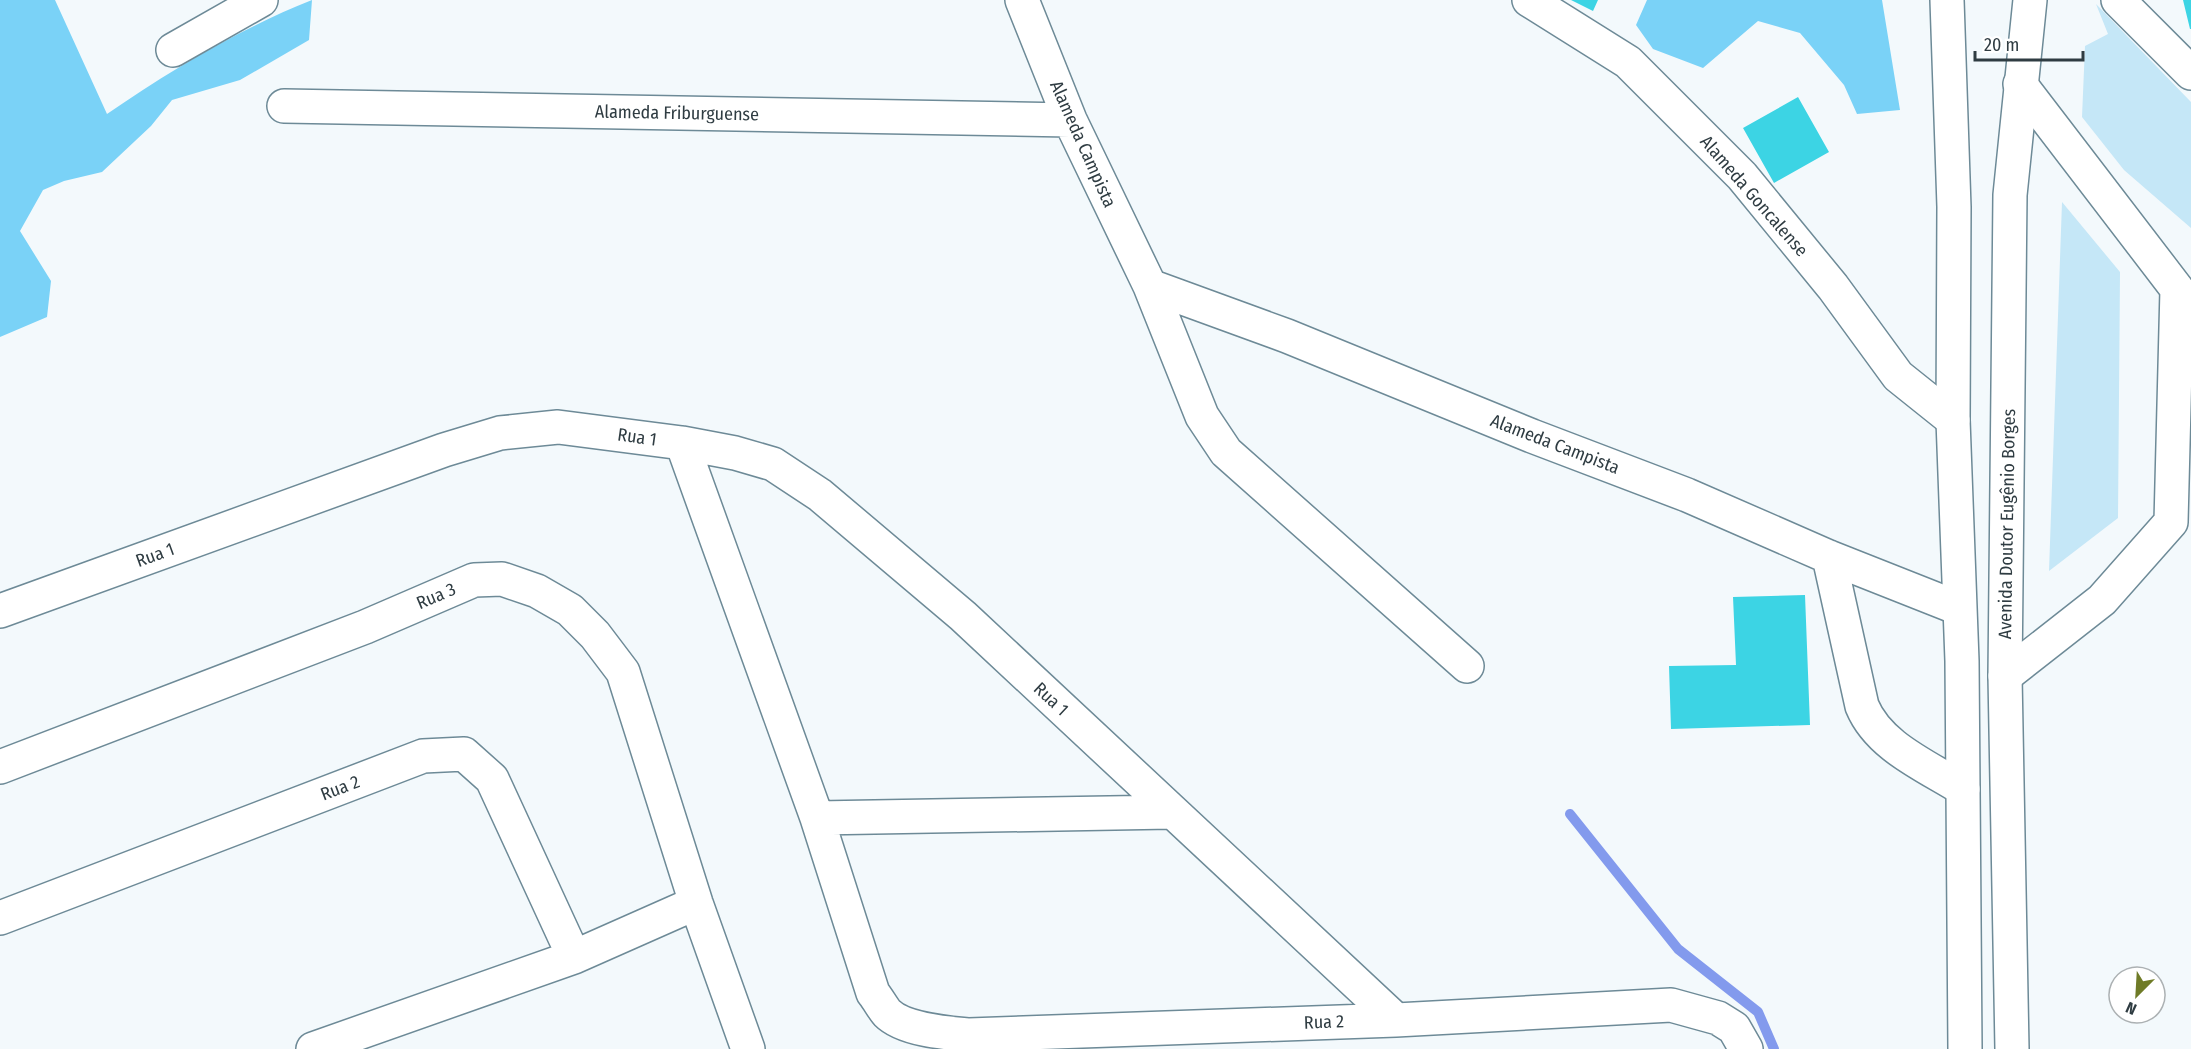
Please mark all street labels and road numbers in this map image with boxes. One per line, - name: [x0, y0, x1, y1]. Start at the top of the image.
- street label: Alameda Campista: [1045, 77, 1121, 211]
- street label: Alameda Friburguense: [595, 101, 759, 125]
- street label: Alameda Goncalense: [1695, 131, 1813, 261]
- street label: Avenida Doutor Eugênio Borges: [1994, 408, 2020, 639]
- street label: Alameda Campista: [1487, 409, 1623, 479]
- street label: Rua 1: [616, 423, 658, 451]
- street label: Rua 1: [133, 538, 177, 572]
- street label: Rua 3: [413, 578, 459, 614]
- street label: Rua 1: [1029, 678, 1073, 720]
- street label: Rua 2: [317, 771, 363, 805]
- street label: Rua 2: [1304, 1010, 1345, 1034]

